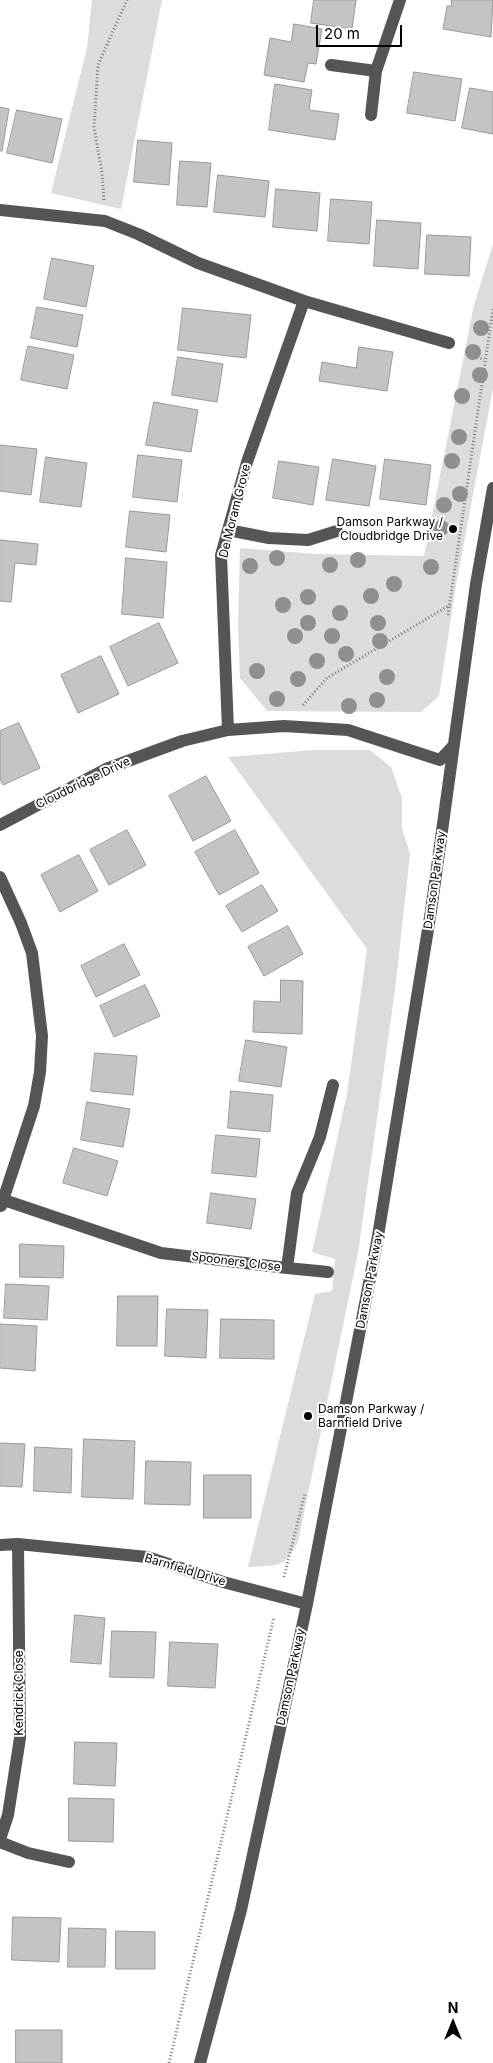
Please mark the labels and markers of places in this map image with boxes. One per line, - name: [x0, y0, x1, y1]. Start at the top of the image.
- place label: Damson Parkway / Cloudbridge Drive: [337, 515, 443, 543]
- marker: Damson Parkway / Cloudbridge Drive: [447, 523, 459, 535]
- place label: Damson Parkway / Barnfield Drive: [318, 1402, 424, 1430]
- marker: Damson Parkway / Barnfield Drive: [302, 1410, 314, 1422]

